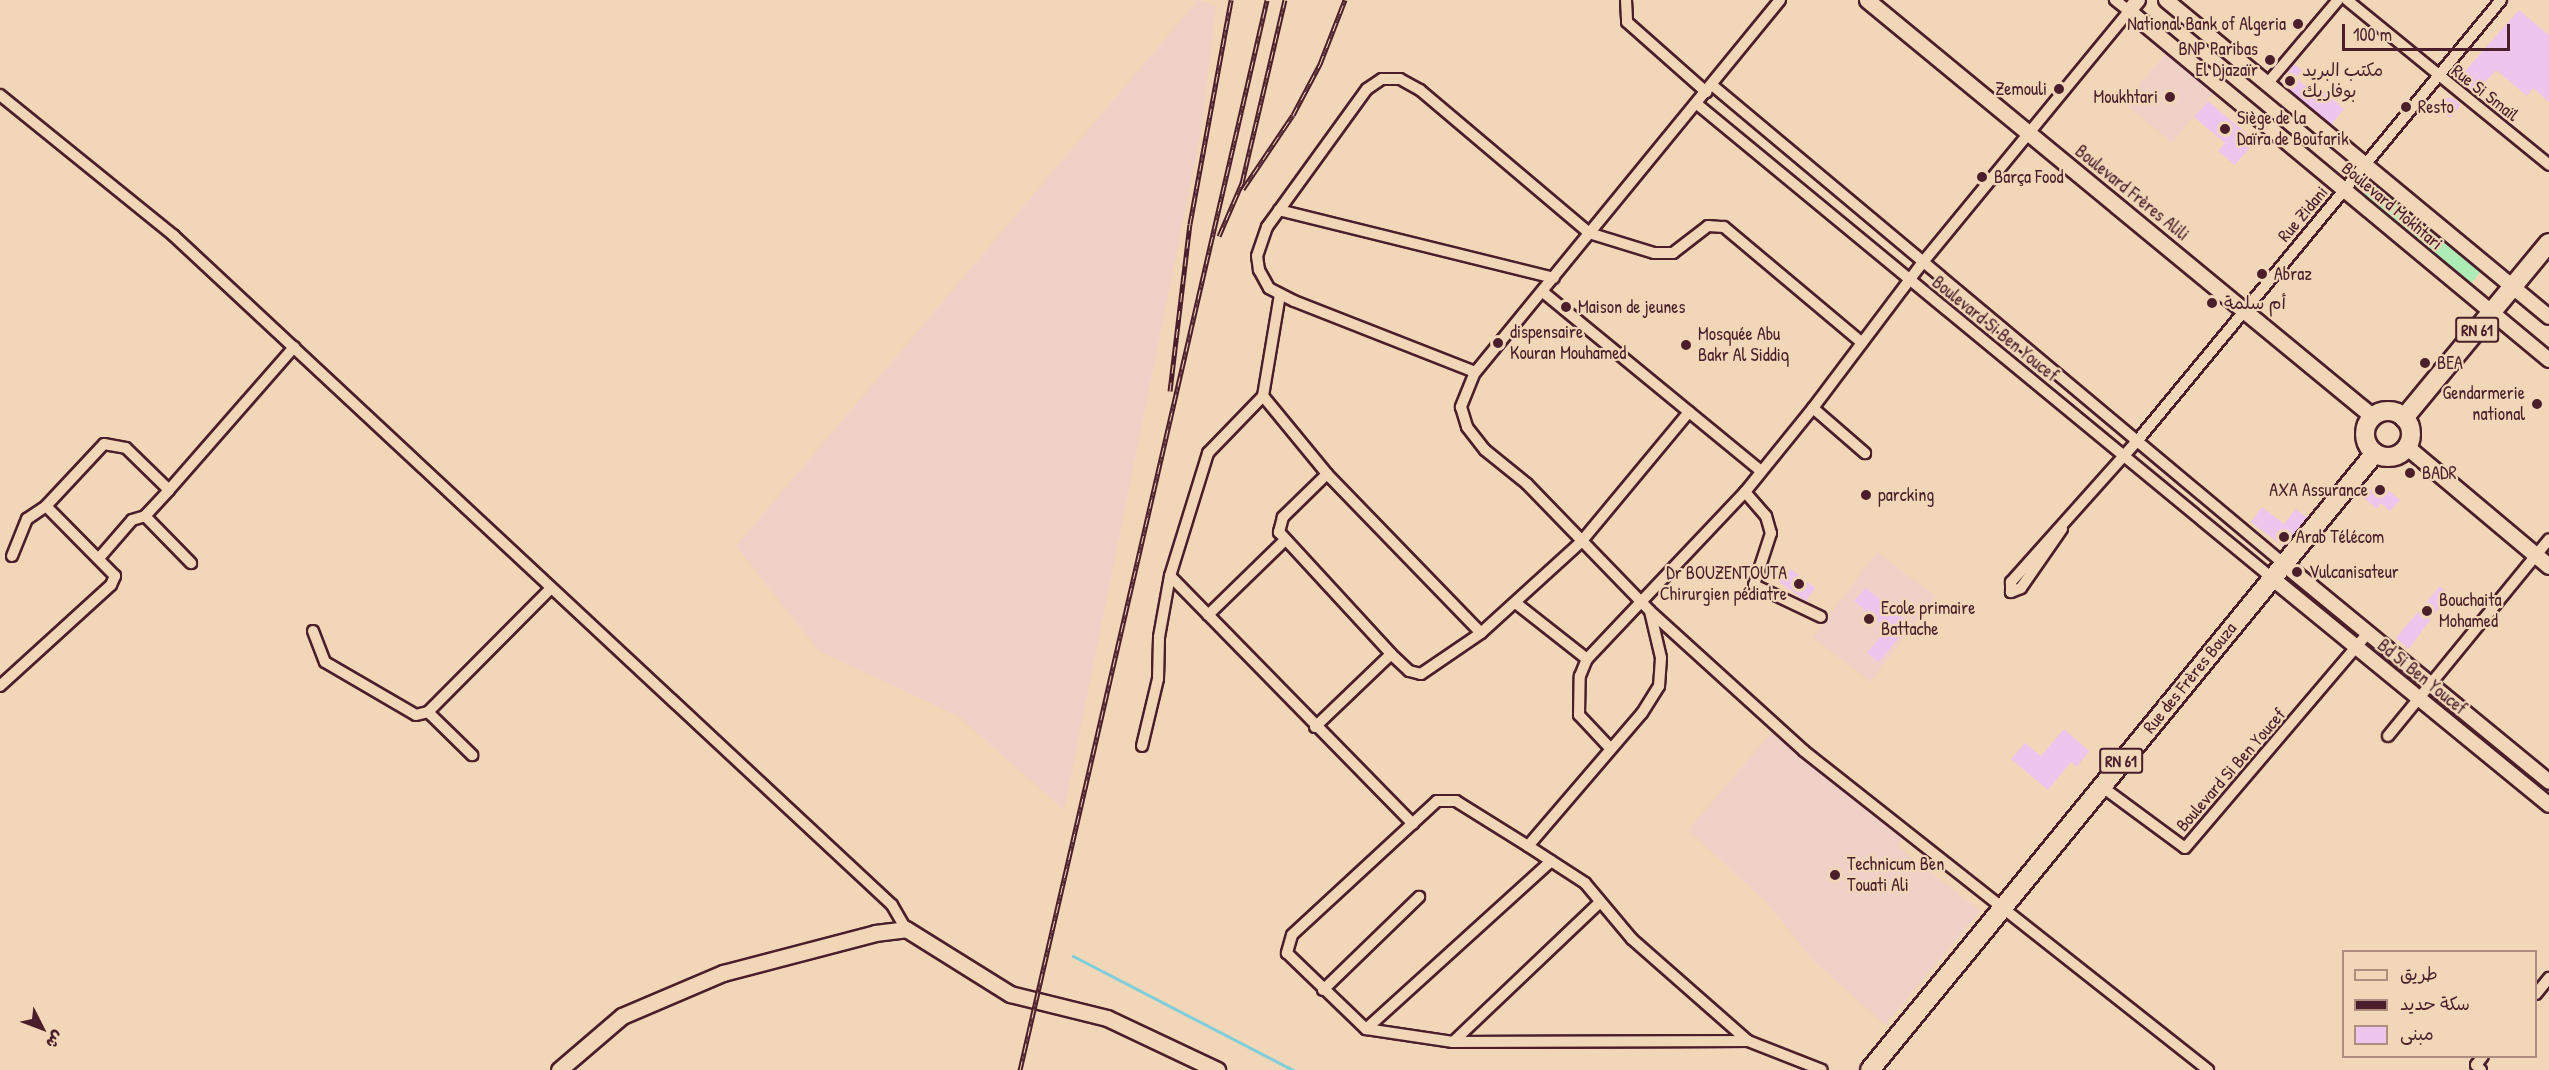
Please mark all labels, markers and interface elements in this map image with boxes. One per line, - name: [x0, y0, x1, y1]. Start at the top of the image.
- scale bar: [2345, 12, 2513, 50]
- place label: National Bank of Algeria: [2127, 13, 2286, 35]
- marker: National Bank of Algeria: [2291, 17, 2305, 31]
- text: 100 m: [2353, 22, 2392, 47]
- place label: BNP Paribas El Djazaïr: [2178, 39, 2258, 82]
- marker: BNP Paribas El Djazaïr: [2263, 53, 2277, 67]
- place label: مكتب البريد بوفاريك: [2302, 60, 2383, 103]
- street label: Rue Si Smaïl: [2447, 60, 2523, 126]
- marker: مكتب البريد بوفاريك: [2283, 74, 2297, 88]
- place label: Zemouli: [1995, 78, 2047, 100]
- marker: Zemouli: [2052, 82, 2066, 96]
- place label: Moukhtari: [2094, 86, 2158, 108]
- marker: Moukhtari: [2163, 90, 2177, 104]
- place label: Resto: [2418, 96, 2454, 118]
- marker: Resto: [2399, 100, 2413, 114]
- place label: Siège de la Daïra de Boufarik: [2237, 108, 2349, 150]
- marker: Siège de la Daïra de Boufarik: [2218, 122, 2232, 136]
- street label: Boulevard Frères Alili: [2071, 140, 2193, 246]
- street label: Boulevard Mokhtari: [2337, 158, 2447, 254]
- place label: Barça Food: [1994, 166, 2064, 188]
- marker: Barça Food: [1975, 170, 1989, 184]
- street label: Rue Zidani: [2273, 182, 2333, 246]
- place label: Abraz: [2274, 263, 2312, 285]
- marker: Abraz: [2255, 267, 2269, 281]
- street label: Boulevard Si Ben Youcef: [1928, 272, 2062, 386]
- place label: أم سلمة: [2224, 292, 2286, 314]
- place label: Maison de jeunes: [1578, 296, 1685, 318]
- marker: أم سلمة: [2205, 296, 2219, 310]
- marker: Maison de jeunes: [1559, 300, 1573, 314]
- road number: RN 61: [2454, 317, 2500, 343]
- place label: dispensaire Kouran Mouhamed: [1510, 322, 1626, 364]
- place label: Mosquée Abu Bakr Al Siddiq: [1698, 324, 1789, 366]
- marker: dispensaire Kouran Mouhamed: [1491, 336, 1505, 350]
- marker: Mosquée Abu Bakr Al Siddiq: [1679, 338, 1693, 352]
- place label: BEA: [2437, 352, 2463, 374]
- marker: BEA: [2418, 356, 2432, 370]
- place label: Gendarmerie national: [2443, 383, 2525, 426]
- marker: Gendarmerie national: [2530, 397, 2544, 411]
- place label: BADR: [2422, 462, 2457, 484]
- marker: BADR: [2403, 466, 2417, 480]
- place label: AXA Assurance: [2269, 479, 2368, 501]
- marker: AXA Assurance: [2373, 483, 2387, 497]
- place label: parcking: [1878, 484, 1934, 506]
- marker: parcking: [1859, 488, 1873, 502]
- place label: Arab Télécom: [2296, 526, 2384, 548]
- marker: Arab Télécom: [2277, 530, 2291, 544]
- place label: Vulcanisateur: [2309, 561, 2399, 583]
- place label: Dr BOUZENTOUTA Chirurgien pédiatre: [1660, 563, 1787, 606]
- marker: Vulcanisateur: [2290, 565, 2304, 579]
- marker: Dr BOUZENTOUTA Chirurgien pédiatre: [1792, 577, 1806, 591]
- place label: Bouchaita Mohamed: [2439, 590, 2501, 632]
- place label: Ecole primaire Battache: [1881, 598, 1975, 640]
- marker: Bouchaita Mohamed: [2420, 604, 2434, 618]
- marker: Ecole primaire Battache: [1862, 612, 1876, 626]
- street label: Rue des Frères Bouza: [2139, 618, 2241, 738]
- street label: Bd Si Ben Youcef: [2373, 635, 2471, 719]
- street label: Boulevard Si Ben Youcef: [2172, 704, 2290, 836]
- road number: RN 61: [2098, 748, 2144, 774]
- place label: Technicum Ben Touati Ali: [1847, 854, 1944, 896]
- marker: Technicum Ben Touati Ali: [1828, 868, 1842, 882]
- legend: [2342, 950, 2537, 1058]
- text: طريق: [2400, 961, 2438, 986]
- text: سكة حديد: [2400, 991, 2470, 1016]
- north arrow: [12, 998, 72, 1058]
- text: مبنى: [2400, 1021, 2434, 1046]
- text: ش: [41, 1026, 69, 1054]

